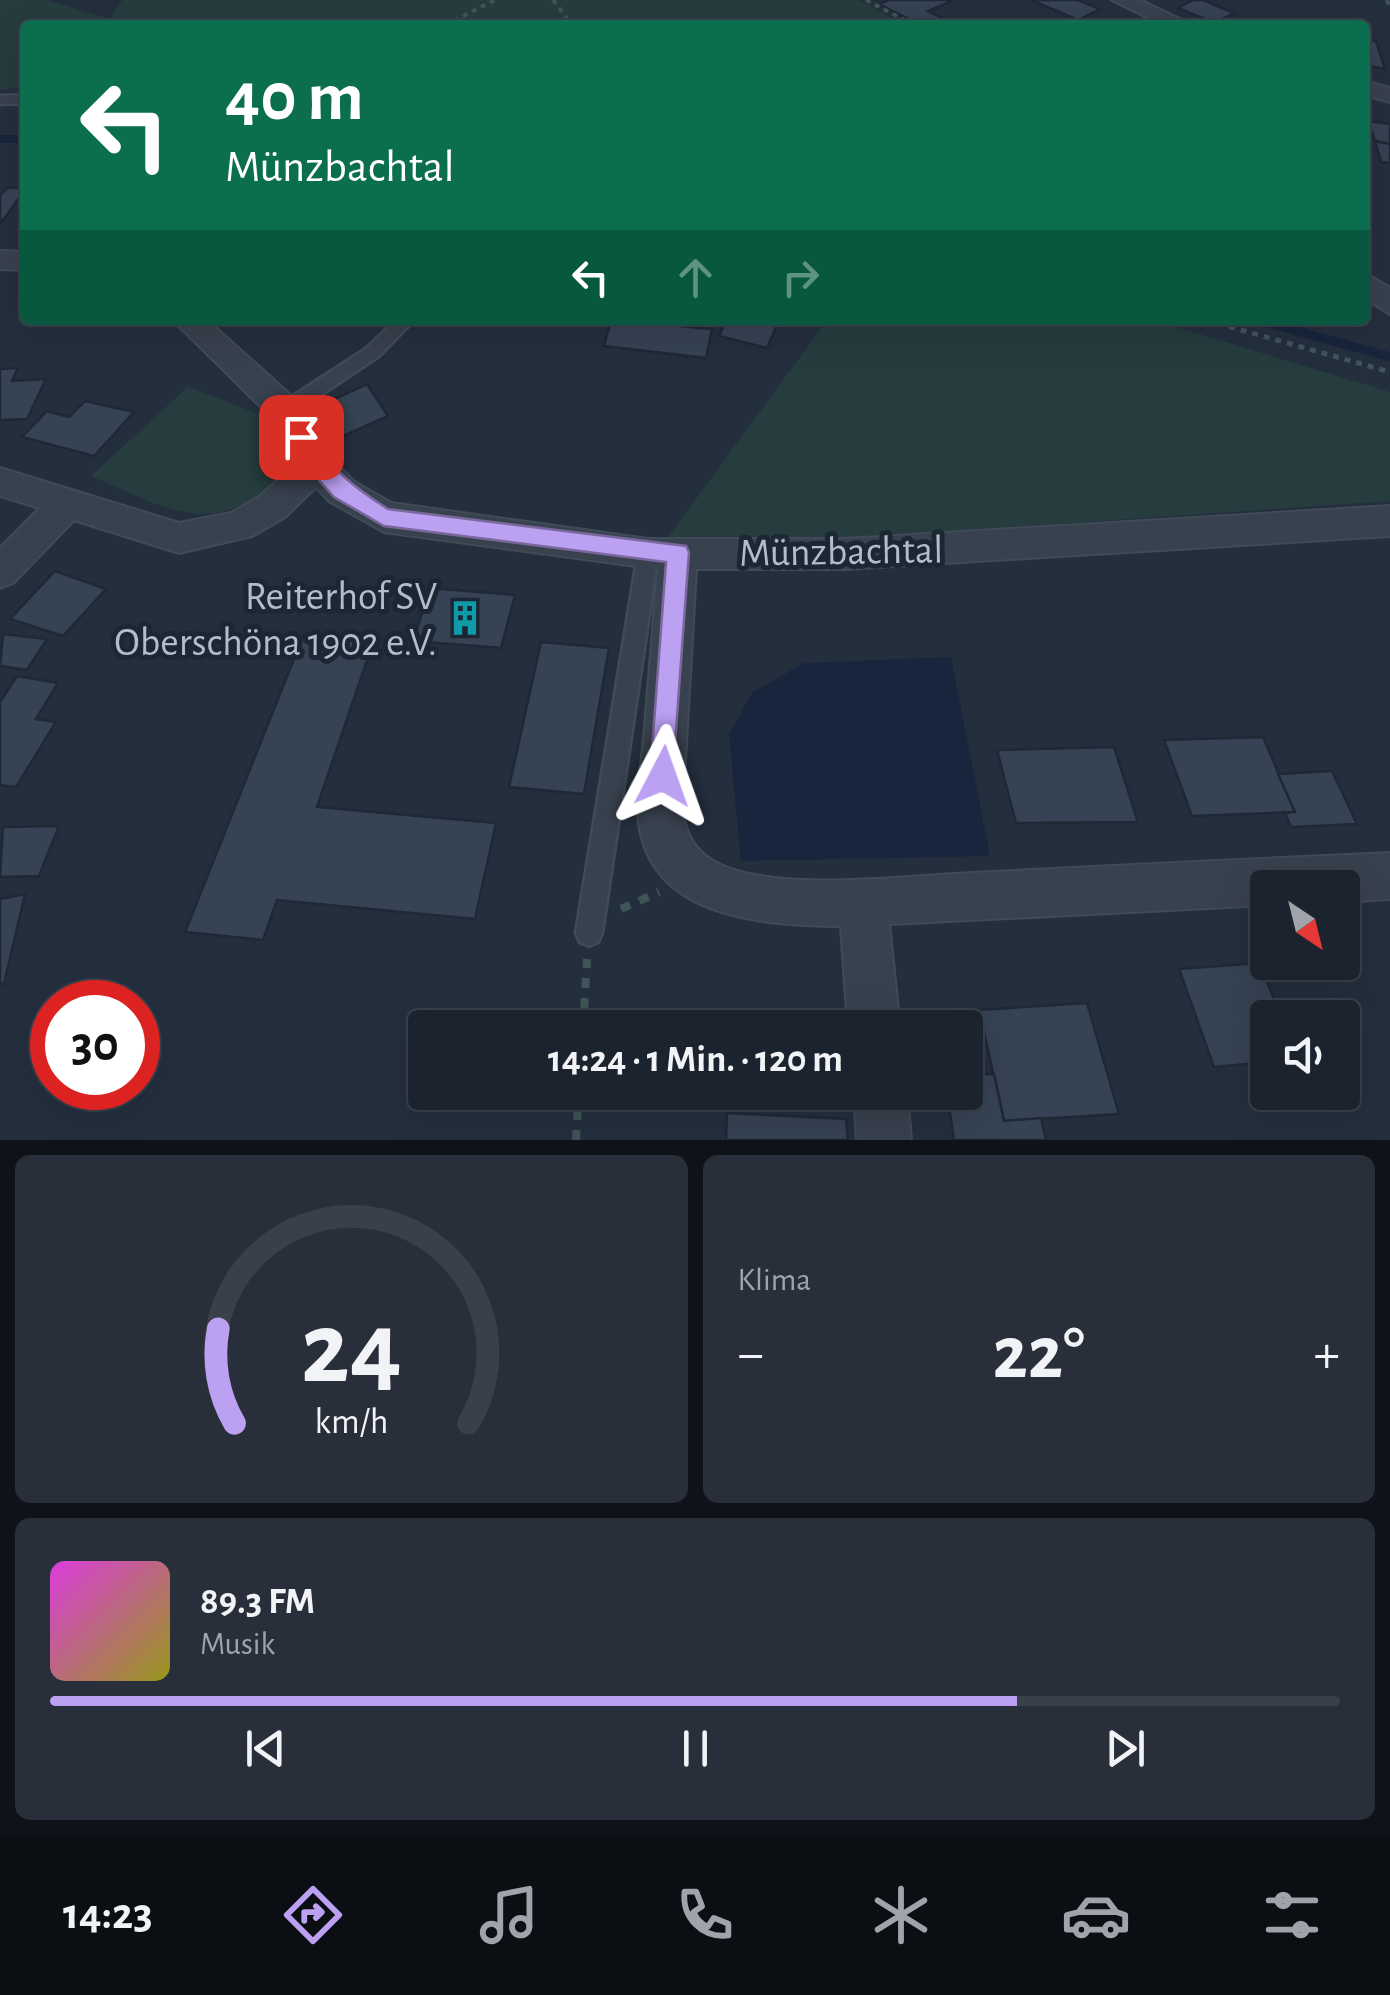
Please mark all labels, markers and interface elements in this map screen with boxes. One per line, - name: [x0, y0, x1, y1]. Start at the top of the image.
- icon: left: [60, 60, 190, 190]
- text: 40 m: [225, 63, 364, 133]
- text: Münzbachtal: [225, 145, 455, 190]
- icon: left: [563, 250, 618, 305]
- icon: ahead: [668, 250, 723, 305]
- icon: right: [773, 250, 828, 305]
- pin: [259, 395, 344, 480]
- icon: arrive: [274, 410, 329, 465]
- street label: Münzbachtal: [739, 530, 943, 574]
- place label: Reiterhof SV Oberschöna 1902 e.V.: [114, 577, 437, 663]
- building icon: Reiterhof SV Oberschöna 1902 e.V.: [446, 599, 484, 637]
- position arrow: [611, 724, 715, 828]
- north arrow: [1250, 870, 1360, 980]
- map controls: [1250, 870, 1360, 1110]
- speed limit sign: 30: [30, 980, 160, 1110]
- button: sound: [1250, 1000, 1360, 1110]
- text: 14:24 · 1 Min. · 120 m: [548, 1041, 843, 1079]
- text: Klima: [738, 1264, 811, 1296]
- text: 24: [301, 1298, 402, 1402]
- text: 22°: [992, 1317, 1085, 1392]
- text: −: [738, 1327, 764, 1382]
- text: +: [1314, 1327, 1340, 1382]
- text: km/h: [314, 1404, 388, 1440]
- text: 89.3 FM: [200, 1583, 315, 1621]
- text: Musik: [200, 1628, 275, 1660]
- icon: previous: [238, 1721, 293, 1776]
- icon: pause: [668, 1721, 723, 1776]
- icon: next: [1098, 1721, 1153, 1776]
- icon: directions: [278, 1880, 348, 1950]
- icon: music: [474, 1880, 544, 1950]
- icon: phone: [670, 1880, 740, 1950]
- icon: climate: [866, 1880, 936, 1950]
- icon: car: [1061, 1880, 1131, 1950]
- icon: filters: [1257, 1880, 1327, 1950]
- text: 14:23: [63, 1892, 153, 1937]

